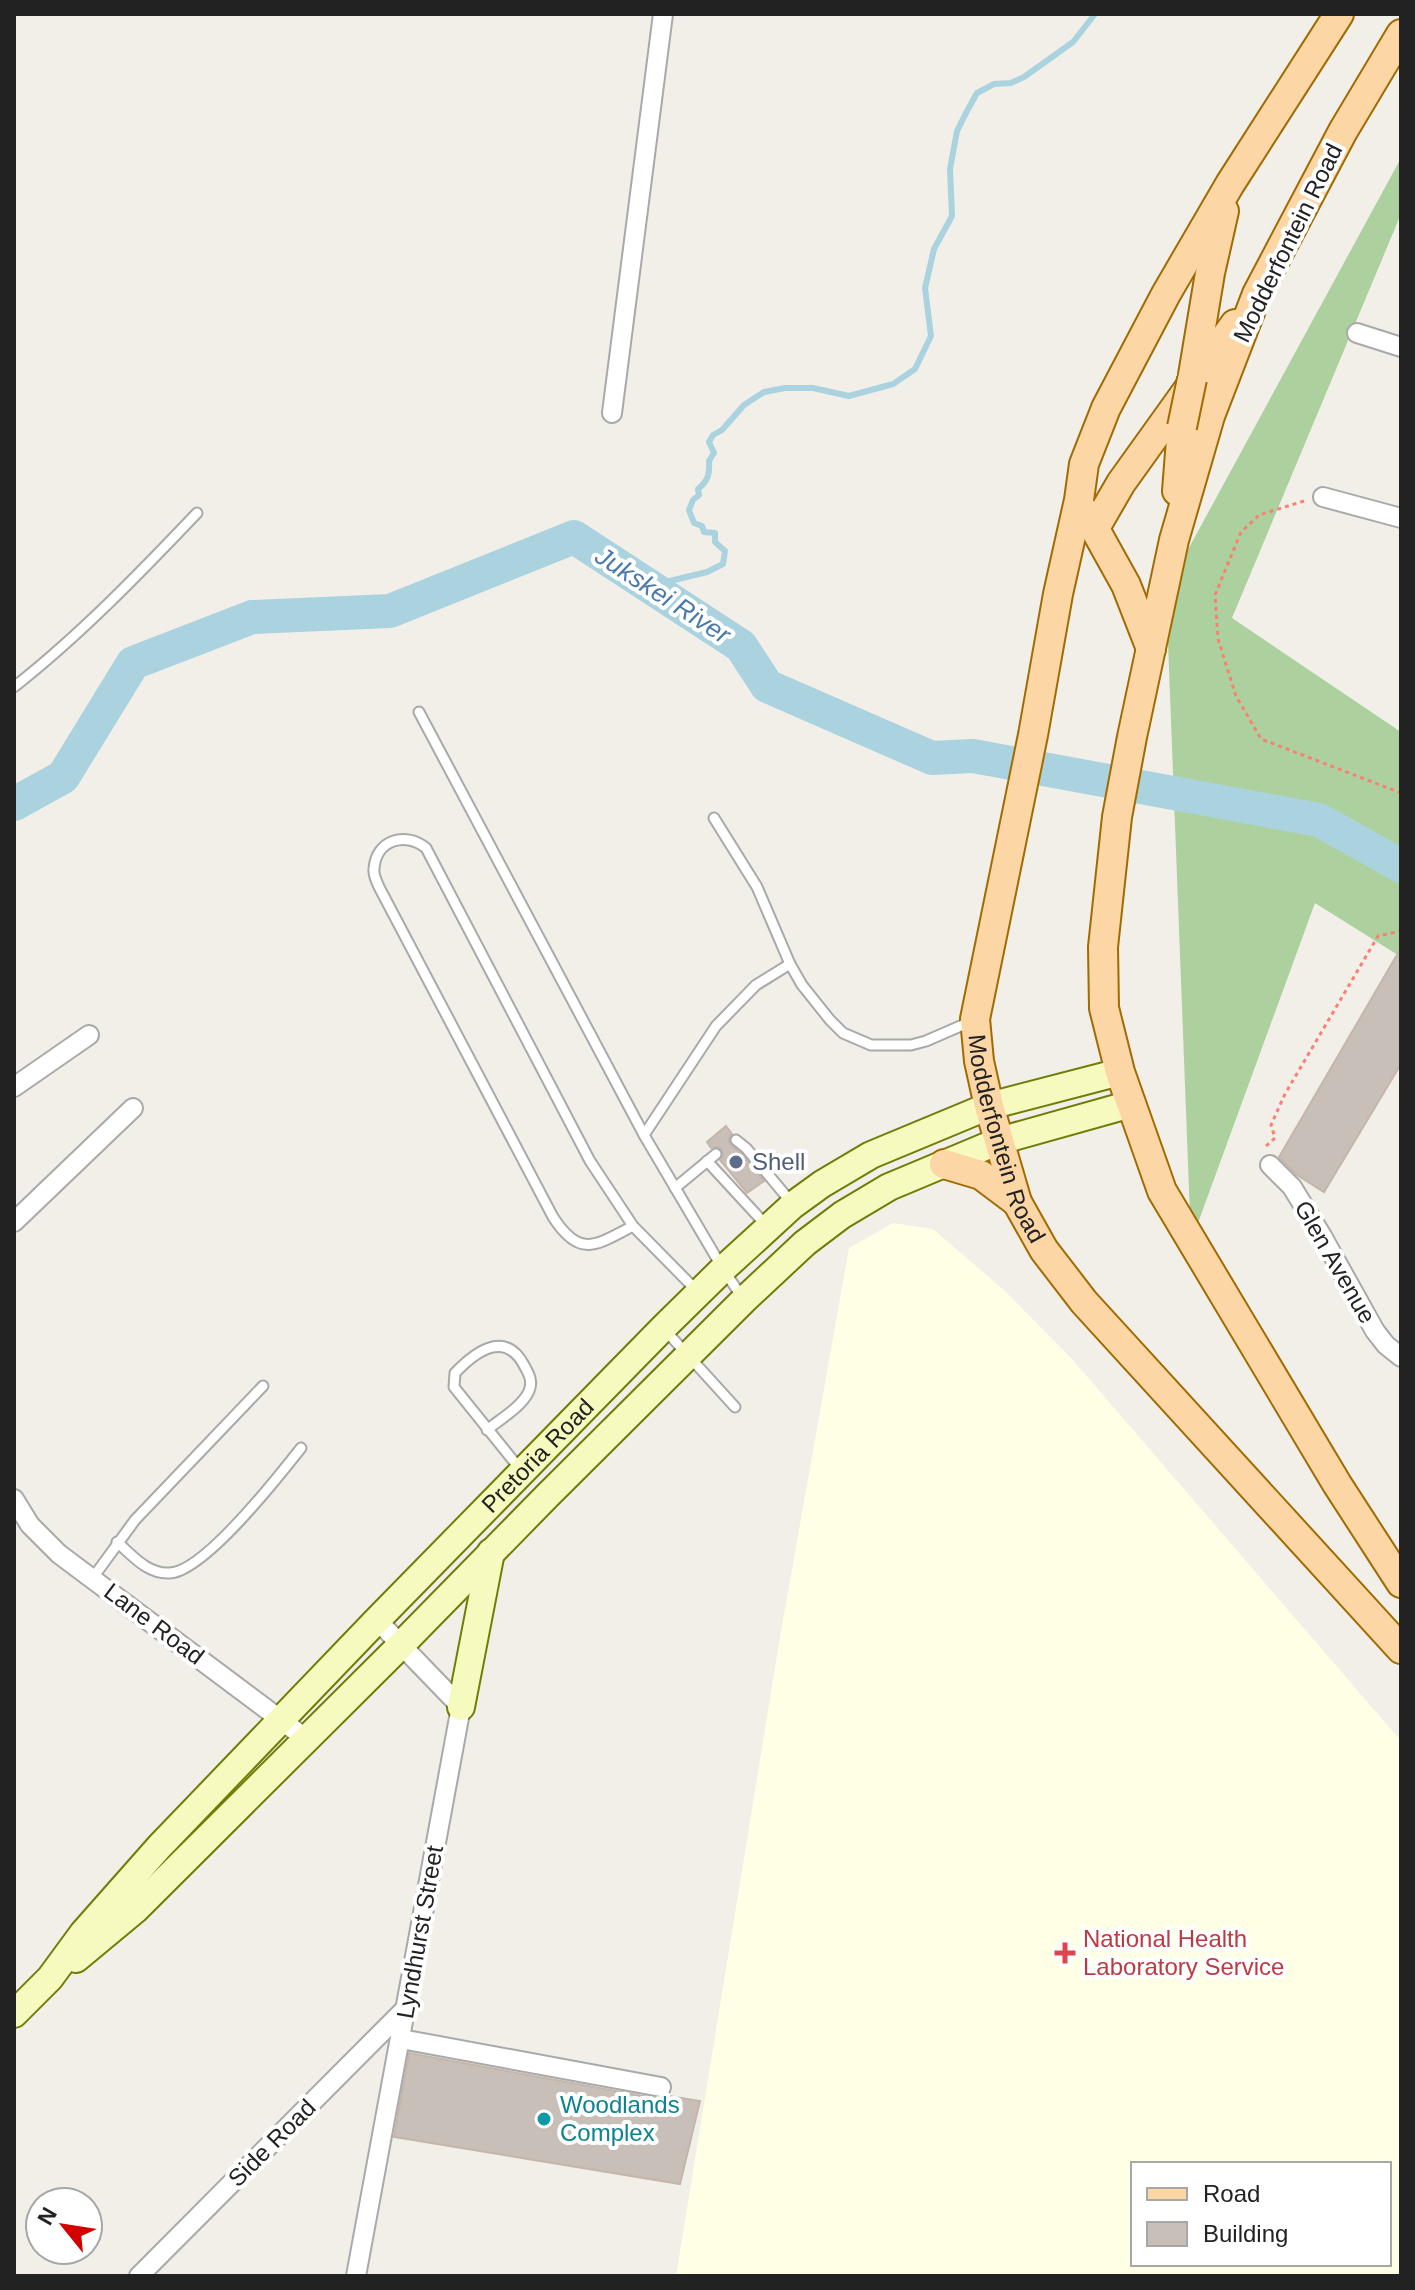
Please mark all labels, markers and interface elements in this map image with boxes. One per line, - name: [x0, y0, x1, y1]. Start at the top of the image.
- street label: Modderfontein Road: [1228, 139, 1347, 346]
- water label: Jukskei River: [589, 540, 737, 650]
- street label: Modderfontein Road: [964, 1033, 1051, 1247]
- place label: Shell: [752, 1148, 805, 1175]
- marker: Shell: [727, 1153, 745, 1171]
- street label: Glen Avenue: [1289, 1196, 1381, 1328]
- street label: Pretoria Road: [476, 1393, 599, 1518]
- street label: Lane Road: [99, 1577, 209, 1670]
- street label: Lyndhurst Street: [391, 1843, 448, 2021]
- place label: National Health Laboratory Service: [1083, 1925, 1284, 1980]
- marker: National Health Laboratory Service: [1054, 1942, 1076, 1964]
- place label: Woodlands Complex: [560, 2091, 680, 2146]
- street label: Side Road: [222, 2093, 321, 2192]
- marker: Woodlands Complex: [535, 2110, 553, 2128]
- legend: [1131, 2162, 1391, 2266]
- text: Road: [1203, 2180, 1260, 2207]
- north arrow: [24, 2186, 104, 2266]
- text: N: [32, 2203, 62, 2229]
- text: Building: [1203, 2220, 1288, 2247]

